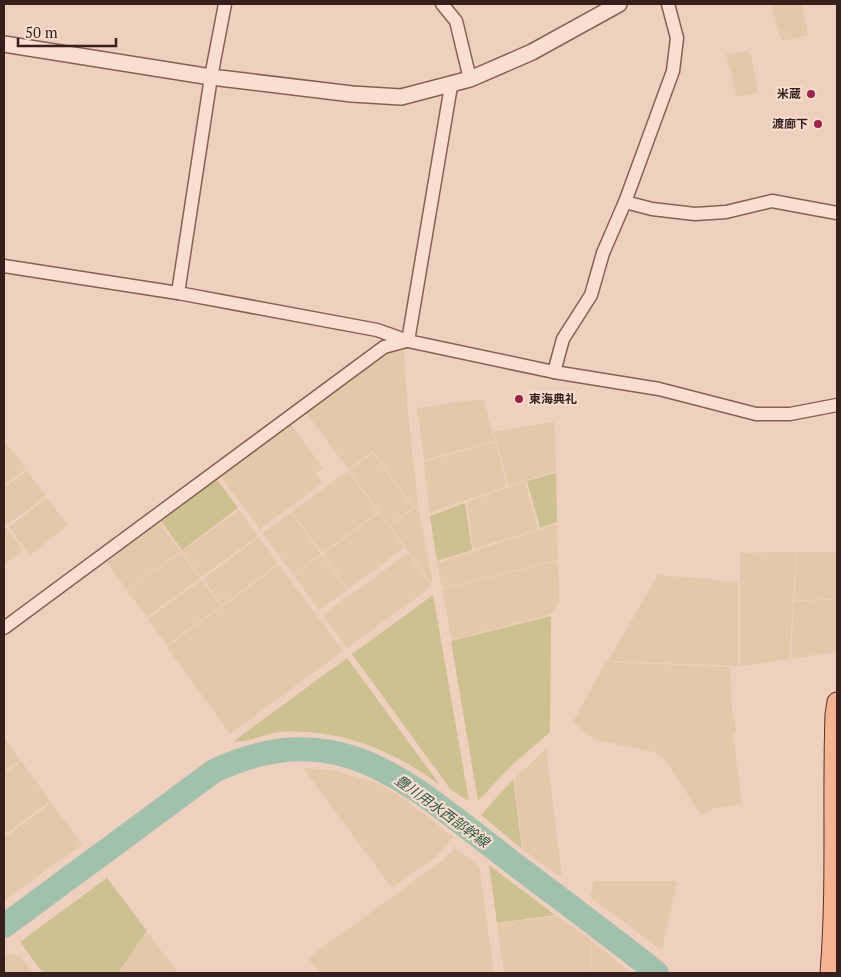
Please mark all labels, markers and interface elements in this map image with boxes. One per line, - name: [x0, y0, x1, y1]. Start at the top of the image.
- scale bar: [18, 15, 115, 47]
- text: 50 m: [25, 22, 58, 42]
- place label: 米蔵: [777, 86, 801, 101]
- marker: 米蔵: [805, 88, 817, 100]
- place label: 渡廊下: [772, 116, 808, 131]
- marker: 渡廊下: [812, 118, 824, 130]
- place label: 東海典礼: [529, 391, 577, 406]
- marker: 東海典礼: [513, 393, 525, 405]
- water label: 豊川用水西部幹線: [391, 770, 495, 852]

